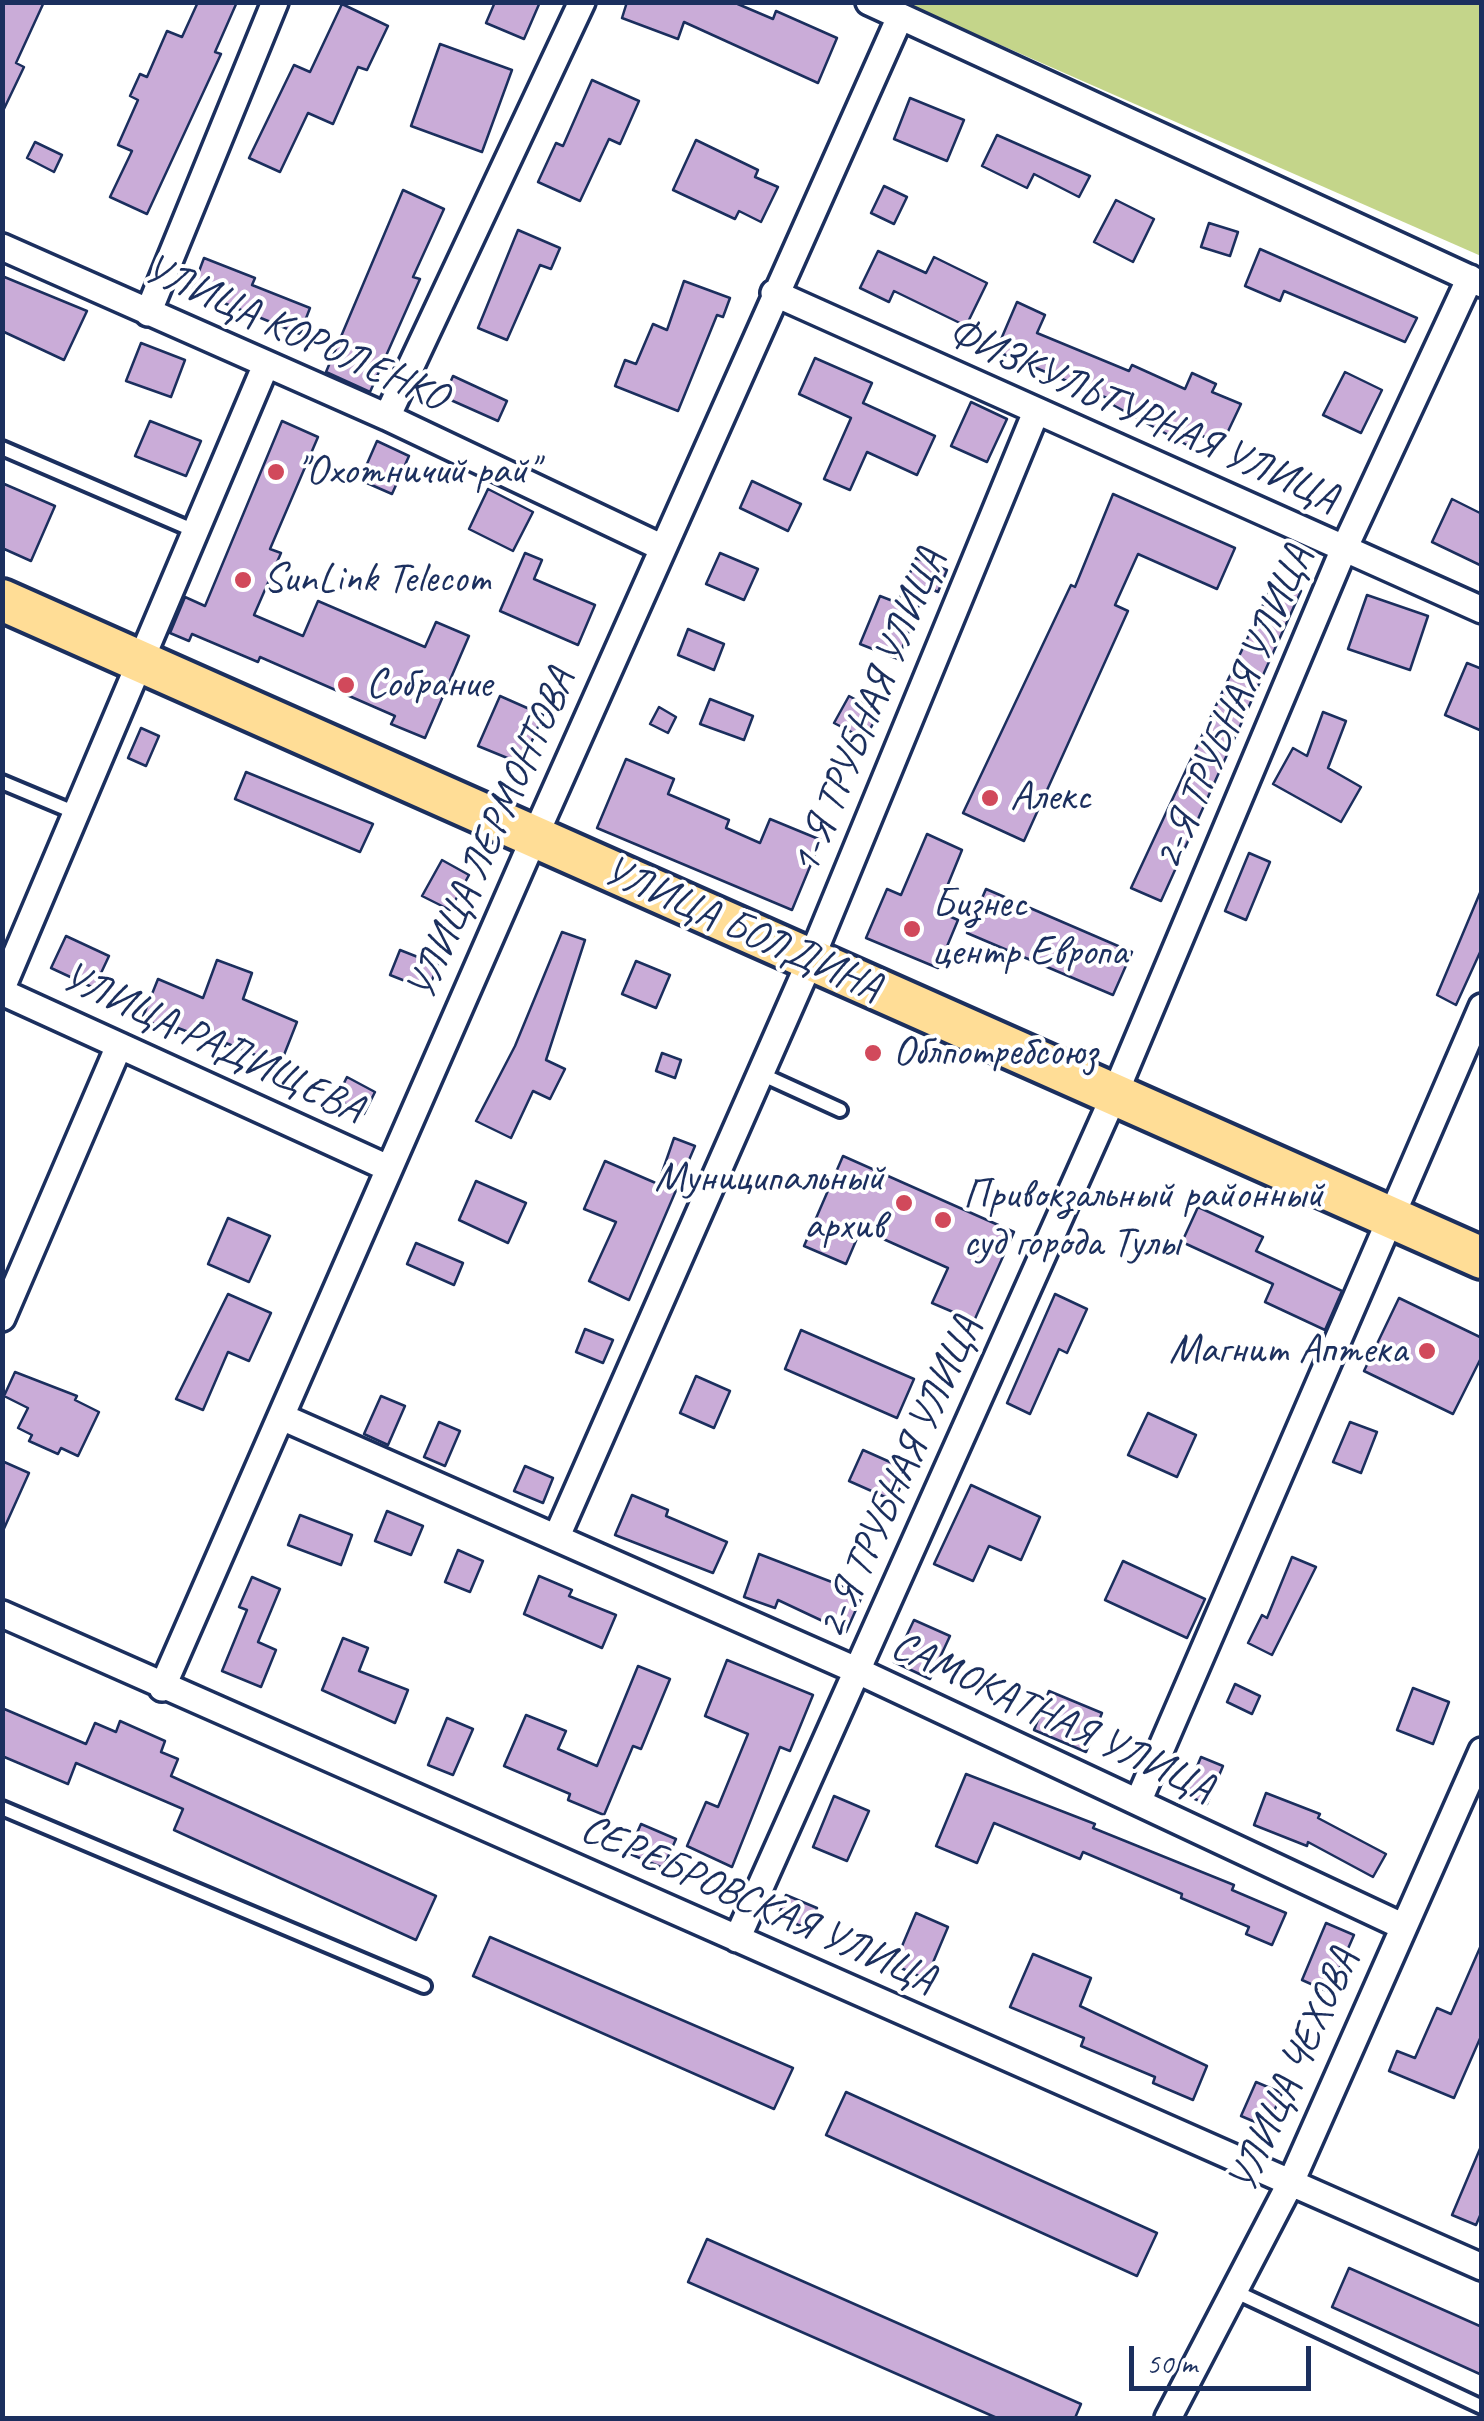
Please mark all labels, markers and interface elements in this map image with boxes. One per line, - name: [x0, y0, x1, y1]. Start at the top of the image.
- street label: УЛИЦА КОРОЛЕНКО: [136, 245, 454, 423]
- street label: ФИЗКУЛЬТУРНАЯ УЛИЦА: [940, 307, 1346, 525]
- place label: "Охотничий рай": [296, 447, 537, 497]
- marker: "Охотничий рай": [265, 461, 287, 483]
- street label: 2-Я ТРУБНАЯ УЛИЦА: [1143, 539, 1325, 877]
- street label: 1-Я ТРУБНАЯ УЛИЦА: [781, 542, 957, 882]
- place label: SunLink Telecom: [263, 555, 491, 605]
- marker: SunLink Telecom: [232, 569, 254, 591]
- place label: Собрание: [366, 660, 492, 710]
- street label: УЛИЦА ЛЕРМОНТОВА: [396, 662, 588, 1008]
- marker: Собрание: [335, 674, 357, 696]
- place label: Алекс: [1010, 773, 1091, 823]
- marker: Алекс: [979, 787, 1001, 809]
- street label: УЛИЦА БОЛДИНА: [595, 846, 889, 1014]
- place label: Бизнес центр Европа: [932, 880, 1127, 978]
- marker: Бизнес центр Европа: [901, 918, 923, 940]
- street label: УЛИЦА РАДИЩЕВА: [53, 952, 371, 1136]
- place label: Облпотребсоюз: [893, 1028, 1097, 1078]
- marker: Облпотребсоюз: [862, 1042, 884, 1064]
- place label: Муниципальный архив: [654, 1154, 884, 1252]
- place label: Привокзальный районный суд города Тулы: [963, 1171, 1323, 1270]
- marker: Муниципальный архив: [893, 1192, 915, 1214]
- marker: Привокзальный районный суд города Тулы: [932, 1209, 954, 1231]
- street label: 2-Я ТРУБНАЯ УЛИЦА: [807, 1310, 993, 1646]
- place label: Магнит Аптека: [1169, 1326, 1407, 1376]
- marker: Магнит Аптека: [1416, 1340, 1438, 1362]
- street label: САМОКАТНАЯ УЛИЦА: [883, 1621, 1221, 1815]
- street label: СЕРЕБРОВСКАЯ УЛИЦА: [573, 1804, 943, 2006]
- street label: УЛИЦА ЧЕХОВА: [1218, 1941, 1370, 2201]
- scale bar: [1134, 2326, 1316, 2388]
- text: 50 m: [1146, 2344, 1197, 2382]

